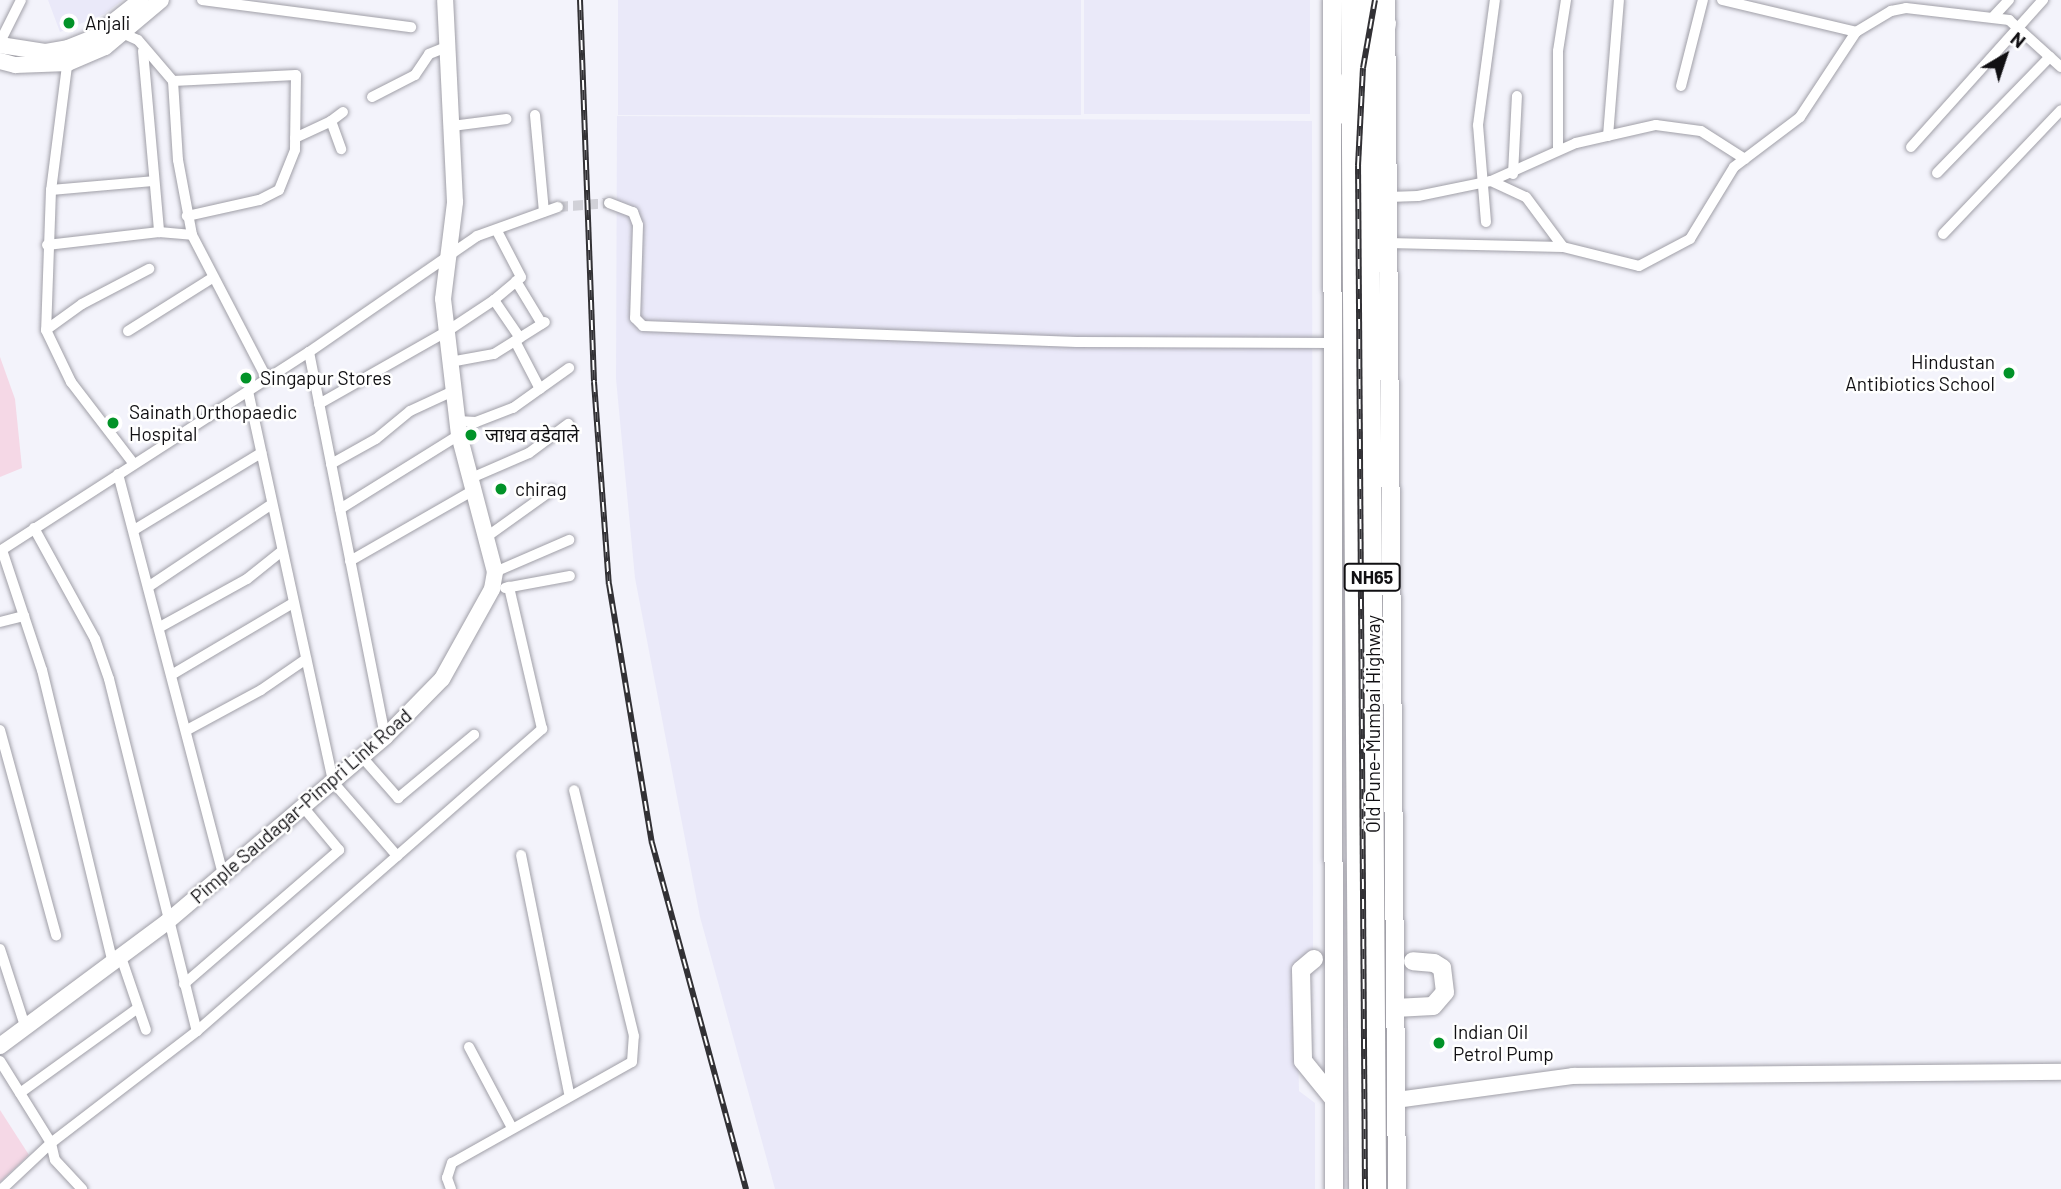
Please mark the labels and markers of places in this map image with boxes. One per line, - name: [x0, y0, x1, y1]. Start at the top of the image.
- place label: Anjali: [85, 12, 130, 34]
- marker: Anjali: [59, 13, 79, 33]
- place label: Hindustan Antibiotics School: [1845, 351, 1995, 395]
- marker: Hindustan Antibiotics School: [2001, 365, 2017, 381]
- place label: Singapur Stores: [260, 367, 391, 389]
- marker: Singapur Stores: [238, 370, 254, 386]
- place label: Sainath Orthopaedic Hospital: [129, 401, 297, 445]
- marker: Sainath Orthopaedic Hospital: [103, 413, 123, 433]
- place label: जाधव वडेवाले: [485, 424, 579, 446]
- marker: जाधव वडेवाले: [463, 427, 479, 443]
- place label: chirag: [515, 478, 567, 500]
- marker: chirag: [493, 481, 509, 497]
- place label: Indian Oil Petrol Pump: [1453, 1021, 1554, 1065]
- marker: Indian Oil Petrol Pump: [1431, 1035, 1447, 1051]

